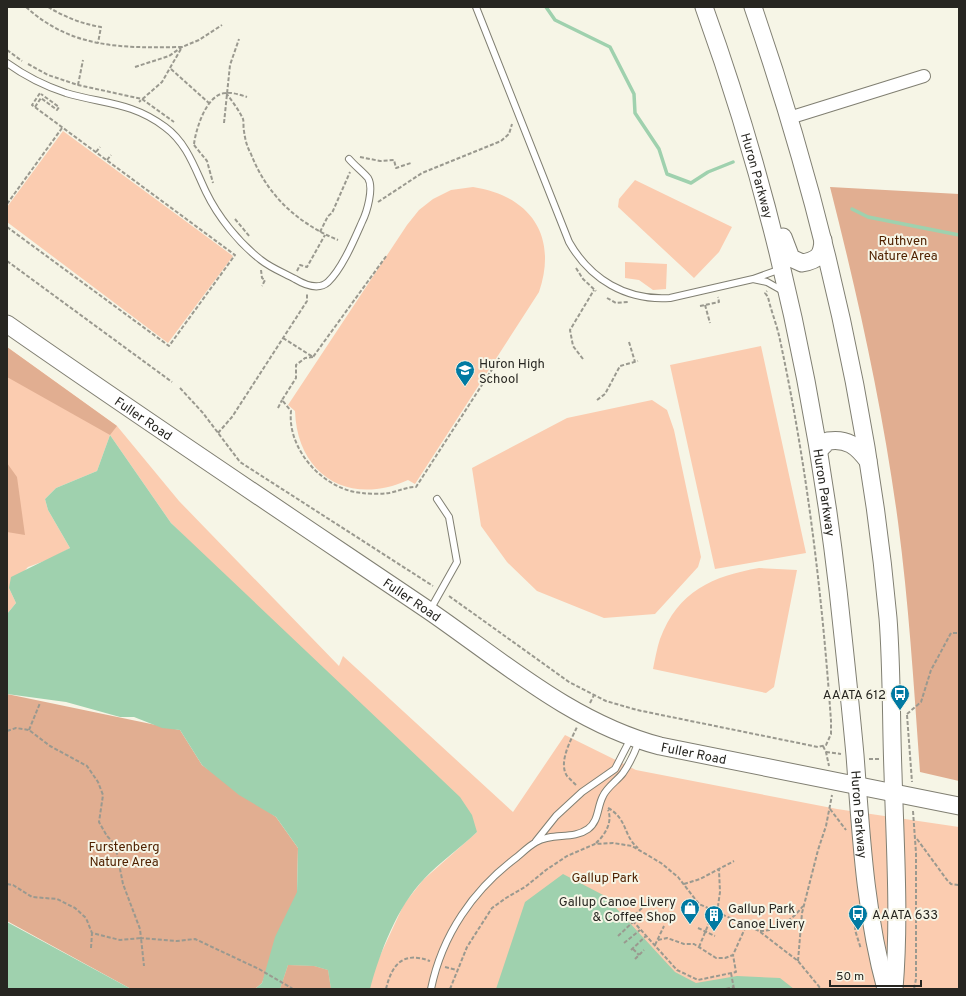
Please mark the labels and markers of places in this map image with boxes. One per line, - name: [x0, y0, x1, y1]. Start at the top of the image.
- place label: Huron High School: [479, 357, 545, 388]
- school or university icon: Huron High School: [454, 359, 476, 387]
- bus stop icon: AAATA 612: [889, 683, 911, 711]
- place label: AAATA 612: [823, 688, 886, 704]
- place label: Gallup Canoe Livery & Coffee Shop: [559, 895, 676, 926]
- shop icon: Gallup Canoe Livery & Coffee Shop: [679, 897, 701, 925]
- place label: Gallup Park Canoe Livery: [728, 902, 805, 933]
- bus stop icon: AAATA 633: [847, 903, 869, 931]
- building icon: Gallup Park Canoe Livery: [703, 904, 725, 932]
- place label: AAATA 633: [872, 908, 938, 924]

